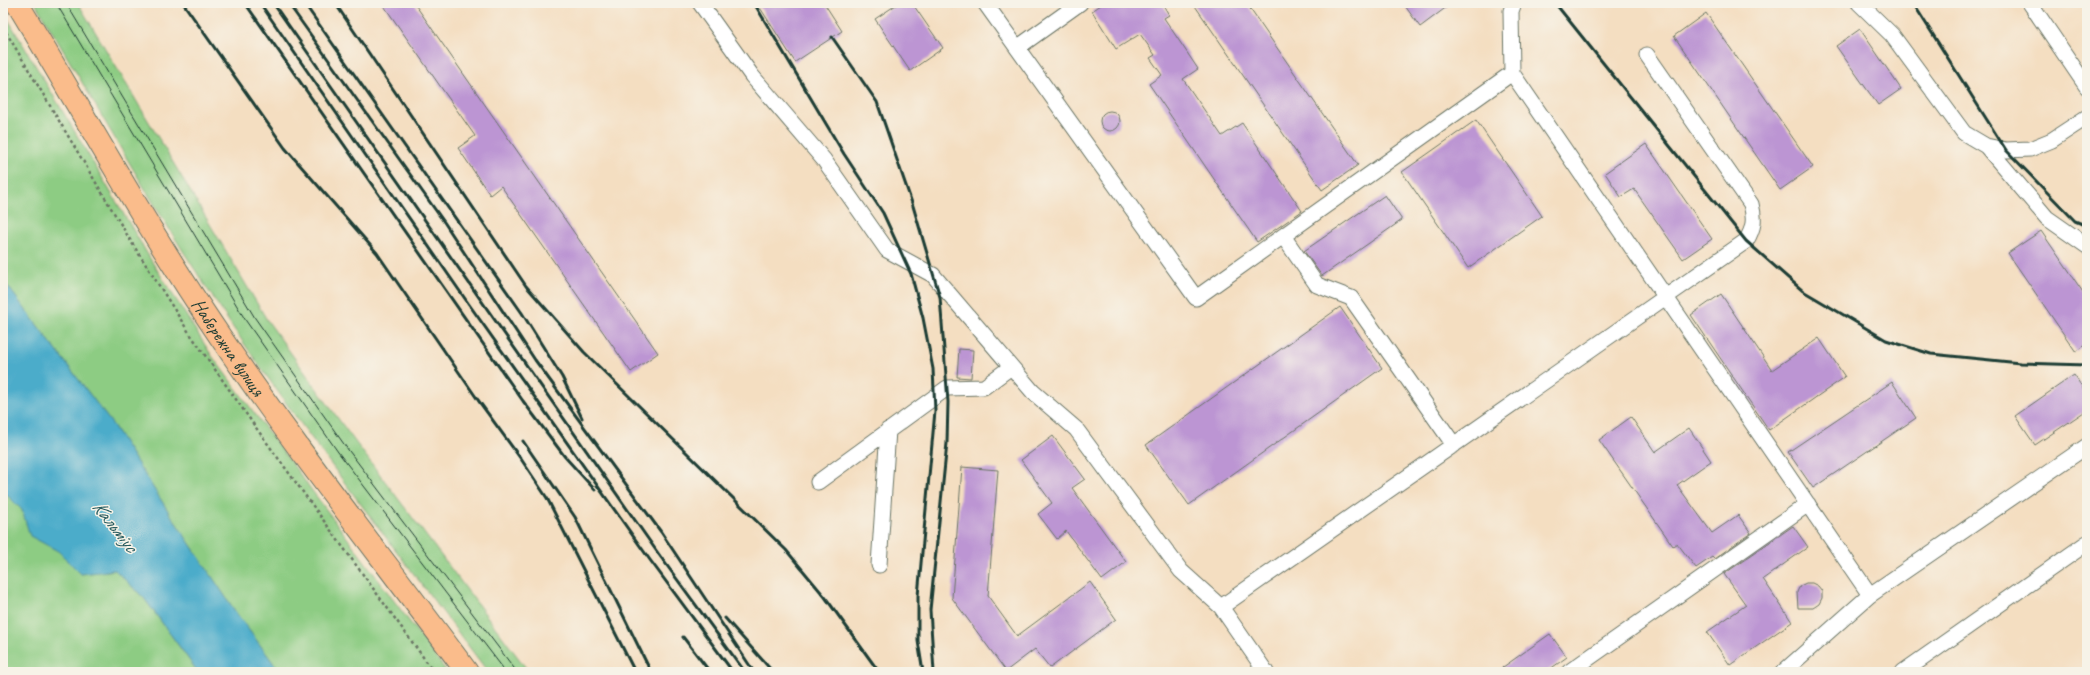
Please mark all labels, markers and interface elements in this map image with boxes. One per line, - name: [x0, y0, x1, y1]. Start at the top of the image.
- street label: Набережна вулиця: [186, 294, 270, 402]
- water label: Кальміус: [87, 495, 145, 559]

